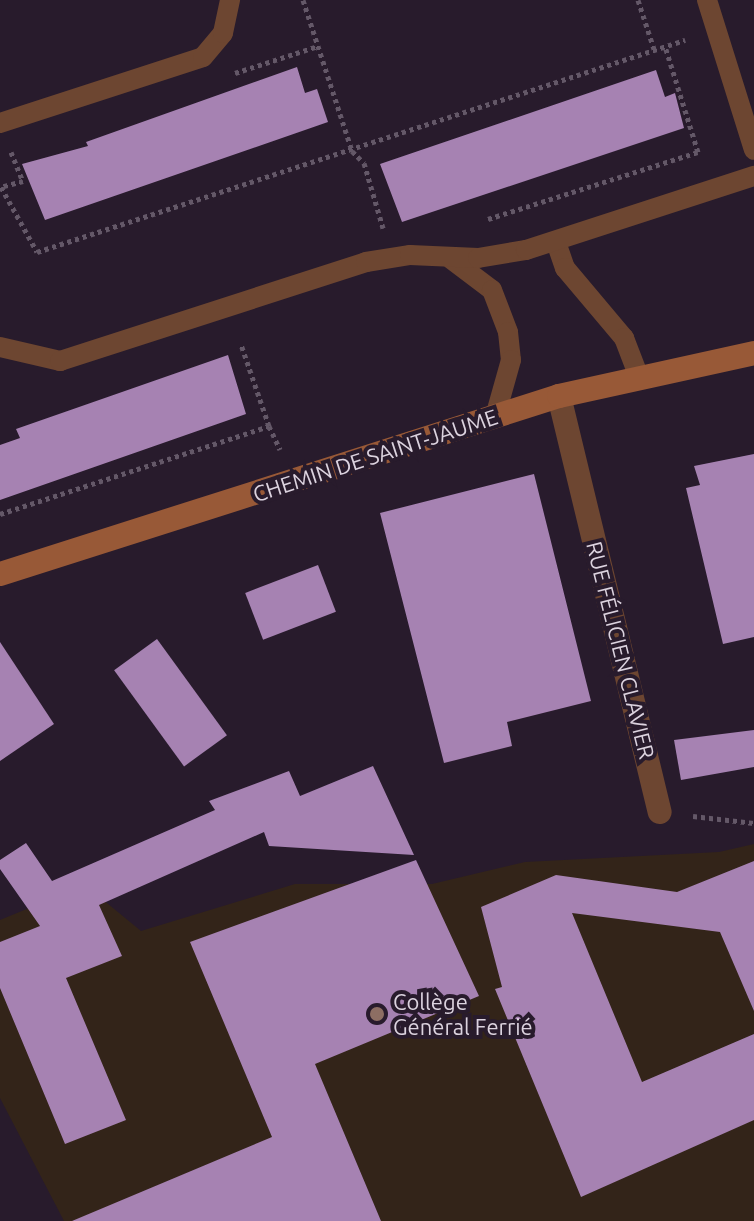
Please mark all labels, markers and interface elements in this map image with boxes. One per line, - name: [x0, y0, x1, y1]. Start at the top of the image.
- street label: CHEMIN DE SAINT-JAUME: [249, 403, 501, 507]
- street label: RUE FÉLICIEN CLAVIER: [581, 539, 661, 761]
- place label: Collège Général Ferrié: [393, 988, 533, 1040]
- marker: Collège Général Ferrié: [368, 1005, 386, 1023]

